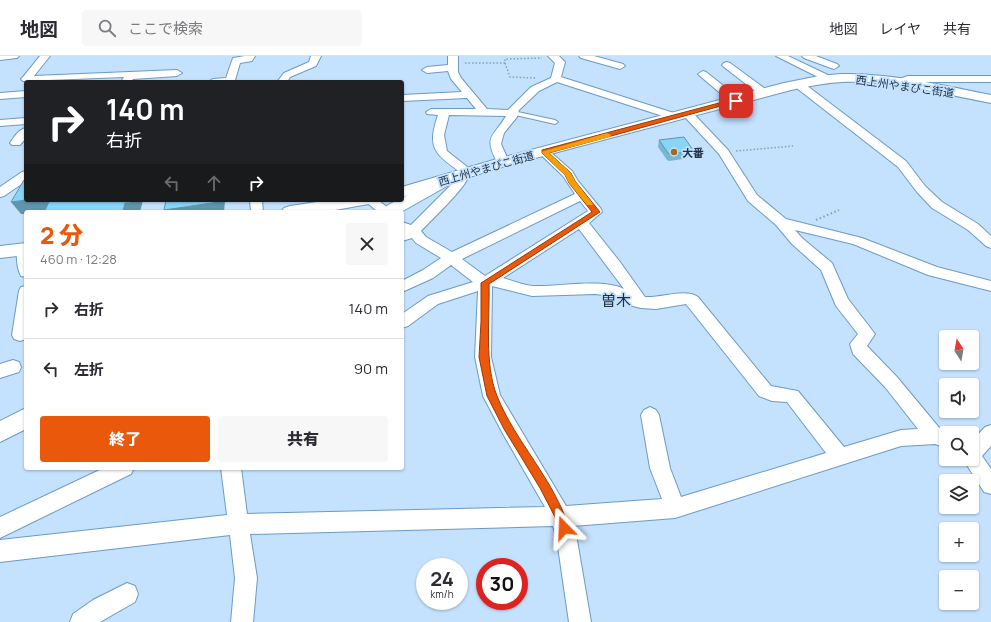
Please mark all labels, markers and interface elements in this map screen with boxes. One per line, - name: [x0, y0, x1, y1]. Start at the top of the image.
- search box: [82, 10, 362, 46]
- text: 地図: [20, 16, 58, 42]
- icon: search: [96, 17, 118, 39]
- text: ここで検索: [128, 18, 203, 39]
- text: 地図: [829, 19, 857, 38]
- text: レイヤ: [879, 19, 921, 38]
- text: 共有: [943, 19, 971, 38]
- street label: 西上州やまびこ街道: [855, 72, 955, 100]
- pin: [719, 84, 753, 118]
- text: 140 m: [106, 90, 185, 128]
- icon: arrive: [725, 90, 747, 112]
- icon: right: [40, 96, 92, 148]
- text: 右折: [106, 128, 142, 152]
- place label: 大番: [682, 145, 704, 160]
- street label: 西上州やまびこ街道: [436, 147, 536, 189]
- marker: 大番: [669, 147, 679, 157]
- icon: left: [161, 172, 183, 194]
- icon: ahead: [203, 172, 225, 194]
- icon: right: [245, 172, 267, 194]
- text: 2 分: [40, 218, 83, 251]
- button: close: [346, 223, 388, 265]
- text: 460 m · 12:28: [40, 250, 117, 268]
- district label: 曽木: [601, 290, 631, 311]
- icon: right: [40, 298, 62, 320]
- text: 140 m: [348, 298, 388, 319]
- text: 右折: [74, 299, 104, 320]
- north arrow: [939, 330, 979, 370]
- map controls: [939, 330, 979, 610]
- icon: left: [40, 358, 62, 380]
- text: 90 m: [354, 358, 388, 379]
- text: 左折: [74, 359, 104, 380]
- button: sound: [939, 378, 979, 418]
- button: 終了: [40, 416, 210, 462]
- button: 共有: [218, 416, 388, 462]
- button: search: [939, 426, 979, 466]
- button: layers: [939, 474, 979, 514]
- position arrow: [543, 507, 585, 549]
- button: +: [939, 522, 979, 562]
- speed limit sign: 30: [476, 558, 528, 610]
- text: 24: [430, 565, 454, 592]
- button: −: [939, 570, 979, 610]
- text: km/h: [430, 587, 454, 601]

